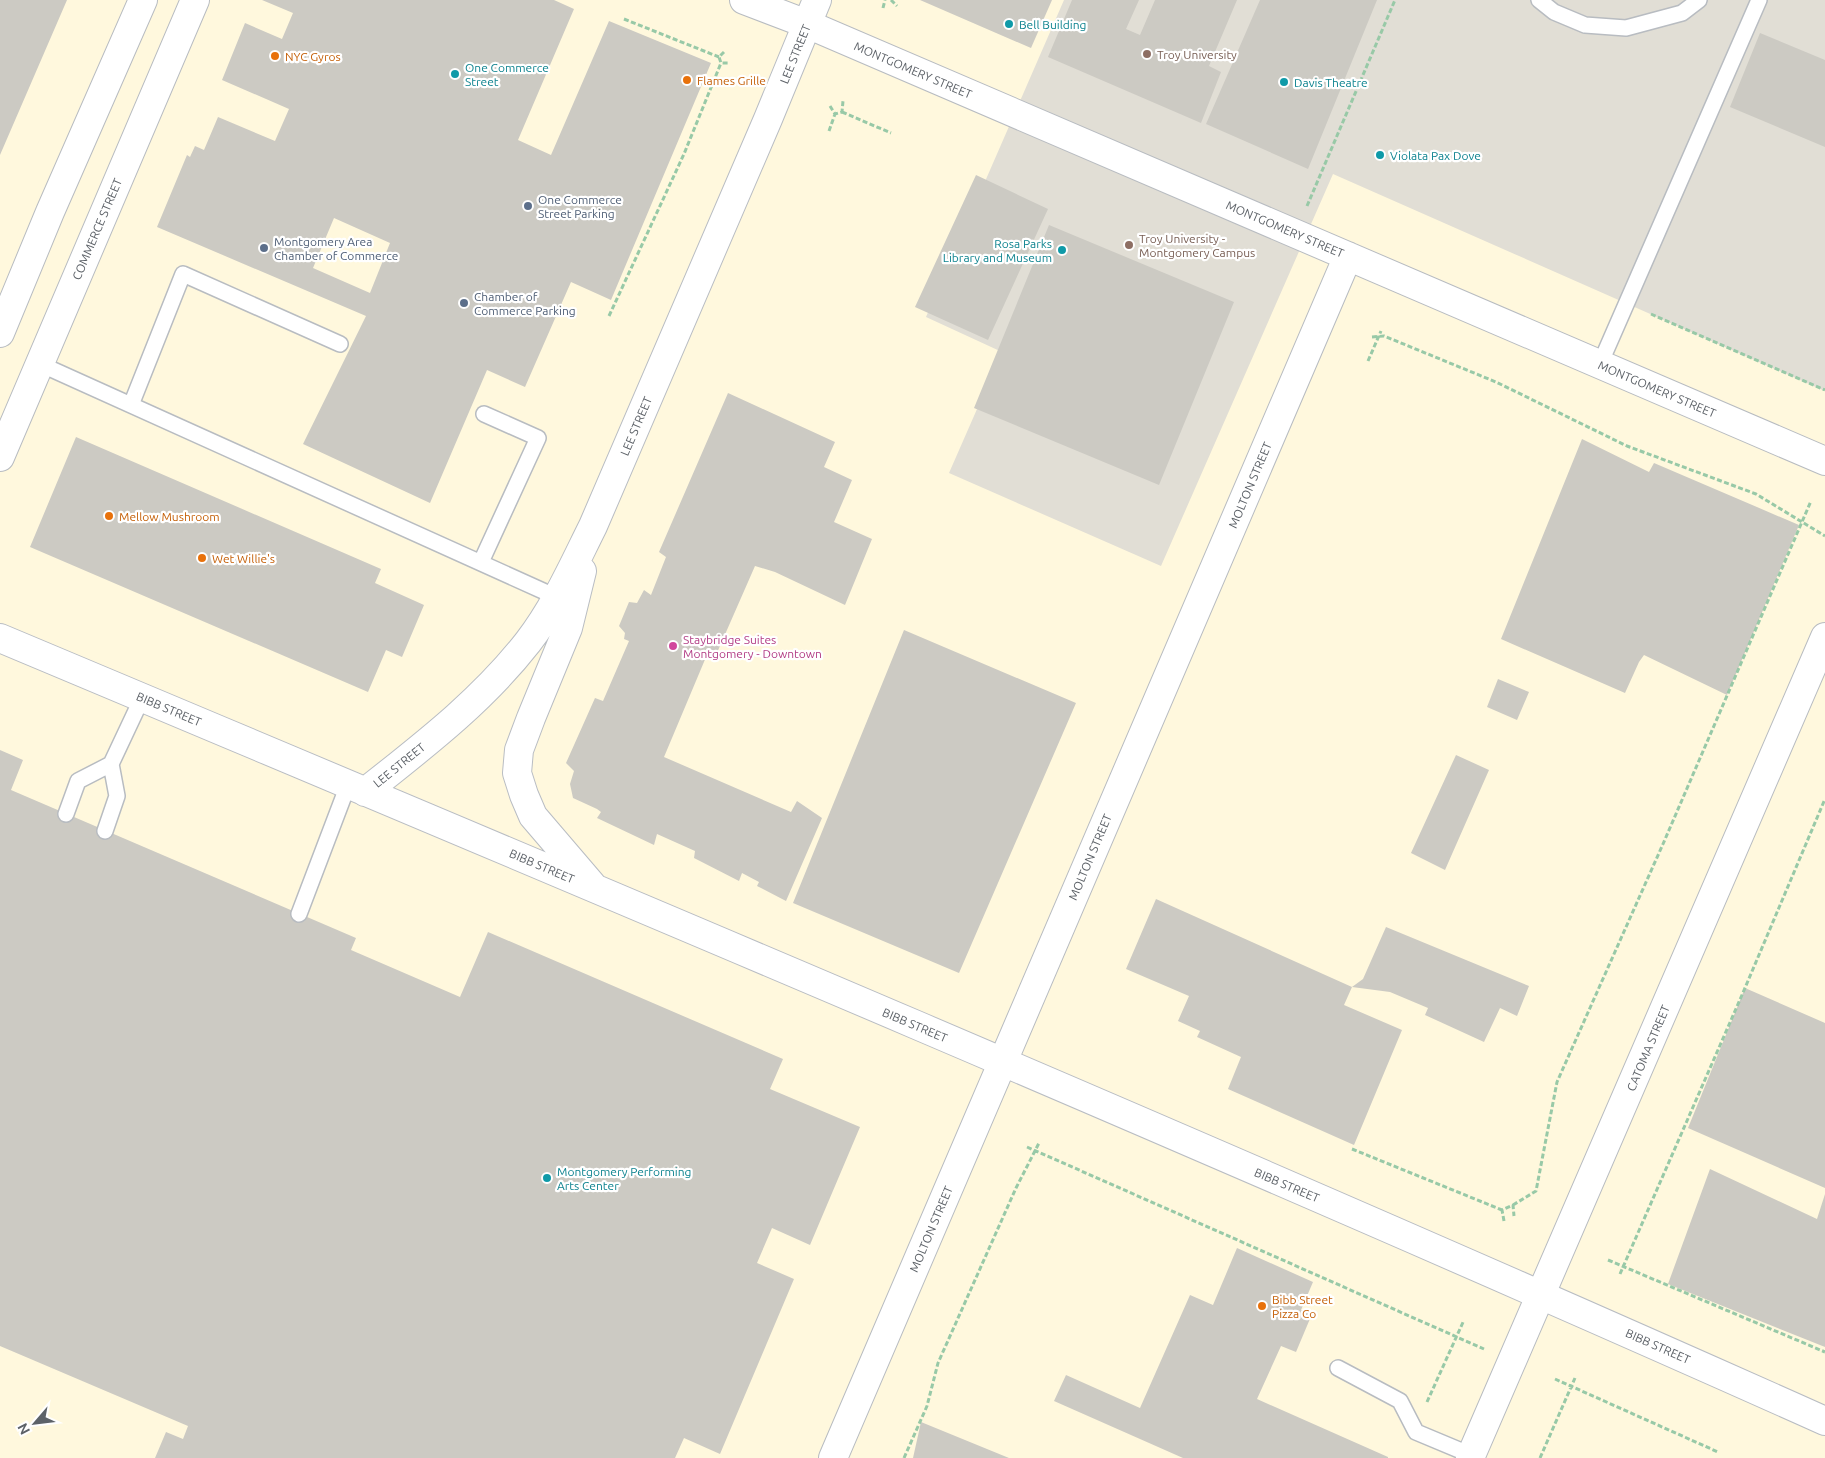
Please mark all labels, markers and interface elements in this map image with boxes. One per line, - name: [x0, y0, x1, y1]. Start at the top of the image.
- marker: Bell Building: [1003, 18, 1015, 30]
- place label: Bell Building: [1019, 18, 1087, 31]
- street label: LEE STREET: [777, 22, 813, 86]
- street label: MONTGOMERY STREET: [852, 39, 974, 101]
- marker: Troy University: [1141, 48, 1153, 60]
- place label: Troy University: [1157, 48, 1237, 61]
- marker: NYC Gyros: [269, 50, 281, 62]
- place label: NYC Gyros: [285, 50, 341, 63]
- place label: One Commerce Street: [465, 61, 549, 88]
- marker: One Commerce Street: [449, 68, 461, 80]
- marker: Flames Grille: [681, 74, 693, 86]
- place label: Flames Grille: [697, 74, 766, 87]
- marker: Davis Theatre: [1278, 76, 1290, 88]
- place label: Davis Theatre: [1294, 76, 1368, 89]
- marker: Violata Pax Dove: [1374, 149, 1386, 161]
- place label: Violata Pax Dove: [1390, 149, 1481, 162]
- street label: COMMERCE STREET: [70, 176, 124, 282]
- place label: One Commerce Street Parking: [538, 193, 622, 220]
- street label: MONTGOMERY STREET: [1224, 198, 1346, 260]
- marker: One Commerce Street Parking: [522, 200, 534, 212]
- place label: Troy University - Montgomery Campus: [1139, 232, 1255, 259]
- place label: Montgomery Area Chamber of Commerce: [274, 235, 398, 262]
- place label: Rosa Parks Library and Museum: [943, 237, 1052, 264]
- marker: Troy University - Montgomery Campus: [1123, 239, 1135, 251]
- marker: Montgomery Area Chamber of Commerce: [258, 242, 270, 254]
- marker: Rosa Parks Library and Museum: [1056, 244, 1068, 256]
- place label: Chamber of Commerce Parking: [474, 290, 576, 317]
- marker: Chamber of Commerce Parking: [458, 297, 470, 309]
- street label: MONTGOMERY STREET: [1596, 358, 1718, 420]
- street label: LEE STREET: [618, 394, 654, 457]
- street label: MOLTON STREET: [1226, 440, 1274, 530]
- marker: Mellow Mushroom: [103, 510, 115, 522]
- place label: Mellow Mushroom: [119, 510, 220, 523]
- marker: Wet Willie's: [196, 552, 208, 564]
- place label: Wet Willie's: [212, 552, 275, 565]
- place label: Staybridge Suites Montgomery - Downtown: [683, 633, 822, 660]
- marker: Staybridge Suites Montgomery - Downtown: [667, 640, 679, 652]
- street label: BIBB STREET: [135, 689, 204, 729]
- street label: LEE STREET: [370, 740, 428, 790]
- street label: MOLTON STREET: [1066, 812, 1114, 902]
- street label: BIBB STREET: [508, 846, 577, 886]
- street label: CATOMA STREET: [1624, 1003, 1672, 1093]
- street label: BIBB STREET: [881, 1005, 950, 1045]
- place label: Montgomery Performing Arts Center: [557, 1165, 692, 1192]
- street label: BIBB STREET: [1253, 1165, 1322, 1205]
- marker: Montgomery Performing Arts Center: [541, 1172, 553, 1184]
- street label: MOLTON STREET: [907, 1184, 955, 1274]
- place label: Bibb Street Pizza Co: [1272, 1293, 1333, 1320]
- marker: Bibb Street Pizza Co: [1256, 1300, 1268, 1312]
- street label: BIBB STREET: [1624, 1326, 1693, 1366]
- north arrow: [10, 1398, 60, 1448]
- text: N: [14, 1421, 33, 1437]

